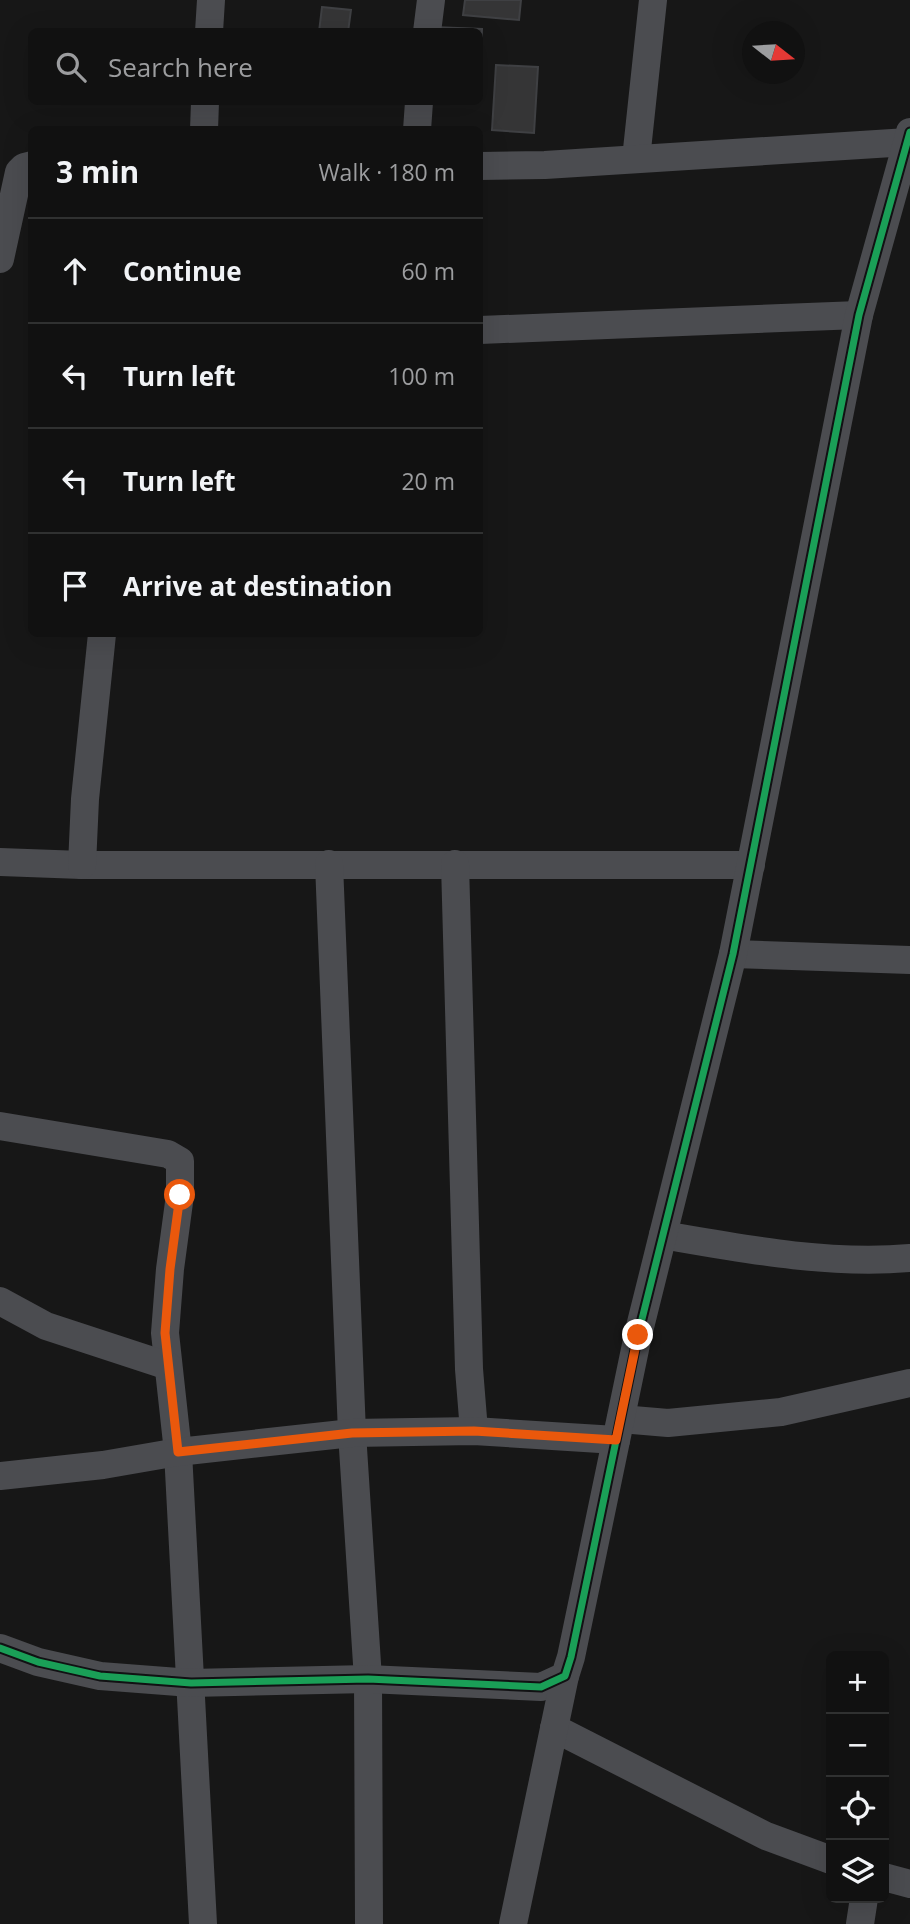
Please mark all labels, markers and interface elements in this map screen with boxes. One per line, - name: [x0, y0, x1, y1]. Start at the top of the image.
- north arrow: [742, 21, 805, 84]
- search box: [28, 28, 483, 105]
- icon: search: [52, 48, 90, 86]
- text: Search here: [108, 49, 253, 85]
- text: 3 min: [56, 151, 139, 192]
- text: Walk · 180 m: [318, 156, 455, 188]
- icon: ahead: [56, 252, 94, 290]
- text: Continue: [123, 253, 242, 289]
- text: 60 m: [401, 255, 455, 287]
- icon: left: [56, 357, 94, 395]
- text: Turn left: [123, 358, 235, 394]
- text: 100 m: [388, 360, 455, 392]
- icon: left: [56, 462, 94, 500]
- text: Turn left: [123, 463, 235, 499]
- text: 20 m: [401, 465, 455, 497]
- icon: arrive: [56, 567, 94, 605]
- text: Arrive at destination: [123, 568, 392, 604]
- route start: [164, 1179, 195, 1210]
- route end: [622, 1319, 653, 1350]
- map controls: [826, 1651, 889, 1903]
- button: +: [826, 1651, 889, 1714]
- button: −: [826, 1714, 889, 1777]
- button: locate: [826, 1777, 889, 1840]
- button: layers: [826, 1840, 889, 1903]

